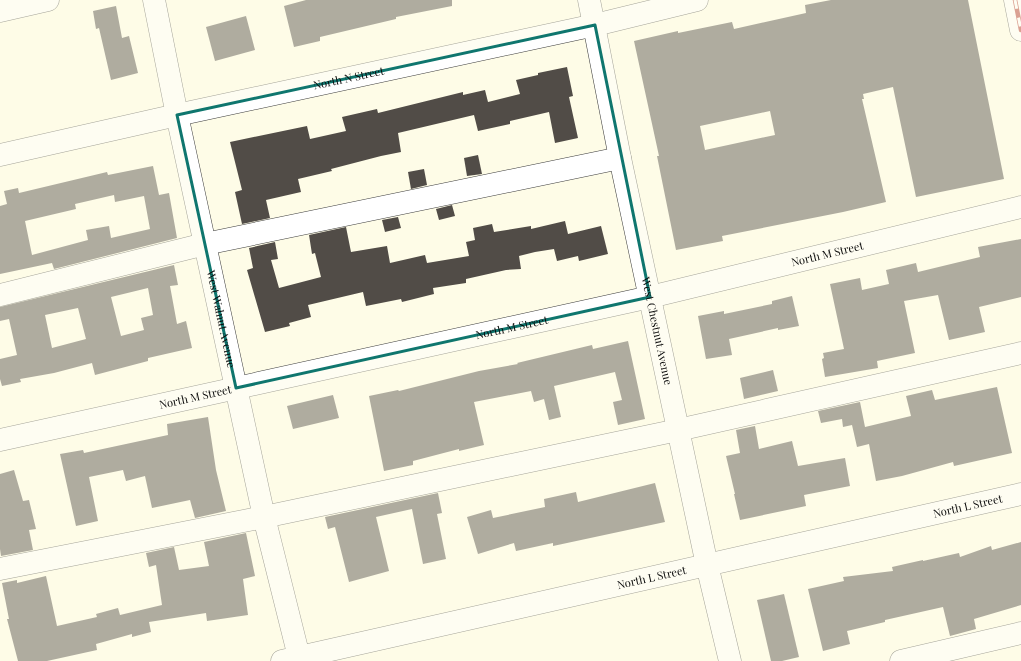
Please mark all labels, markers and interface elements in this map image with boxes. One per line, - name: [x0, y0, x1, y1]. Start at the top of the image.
- street label: North N Street: [312, 63, 385, 92]
- street label: North M Street: [790, 238, 865, 269]
- street label: West Walnut Avenue: [204, 268, 240, 369]
- street label: West Chestnut Avenue: [638, 275, 676, 387]
- street label: North M Street: [474, 312, 549, 342]
- street label: North M Street: [158, 381, 233, 412]
- street label: North L Street: [932, 490, 1004, 521]
- street label: North L Street: [616, 562, 688, 592]

